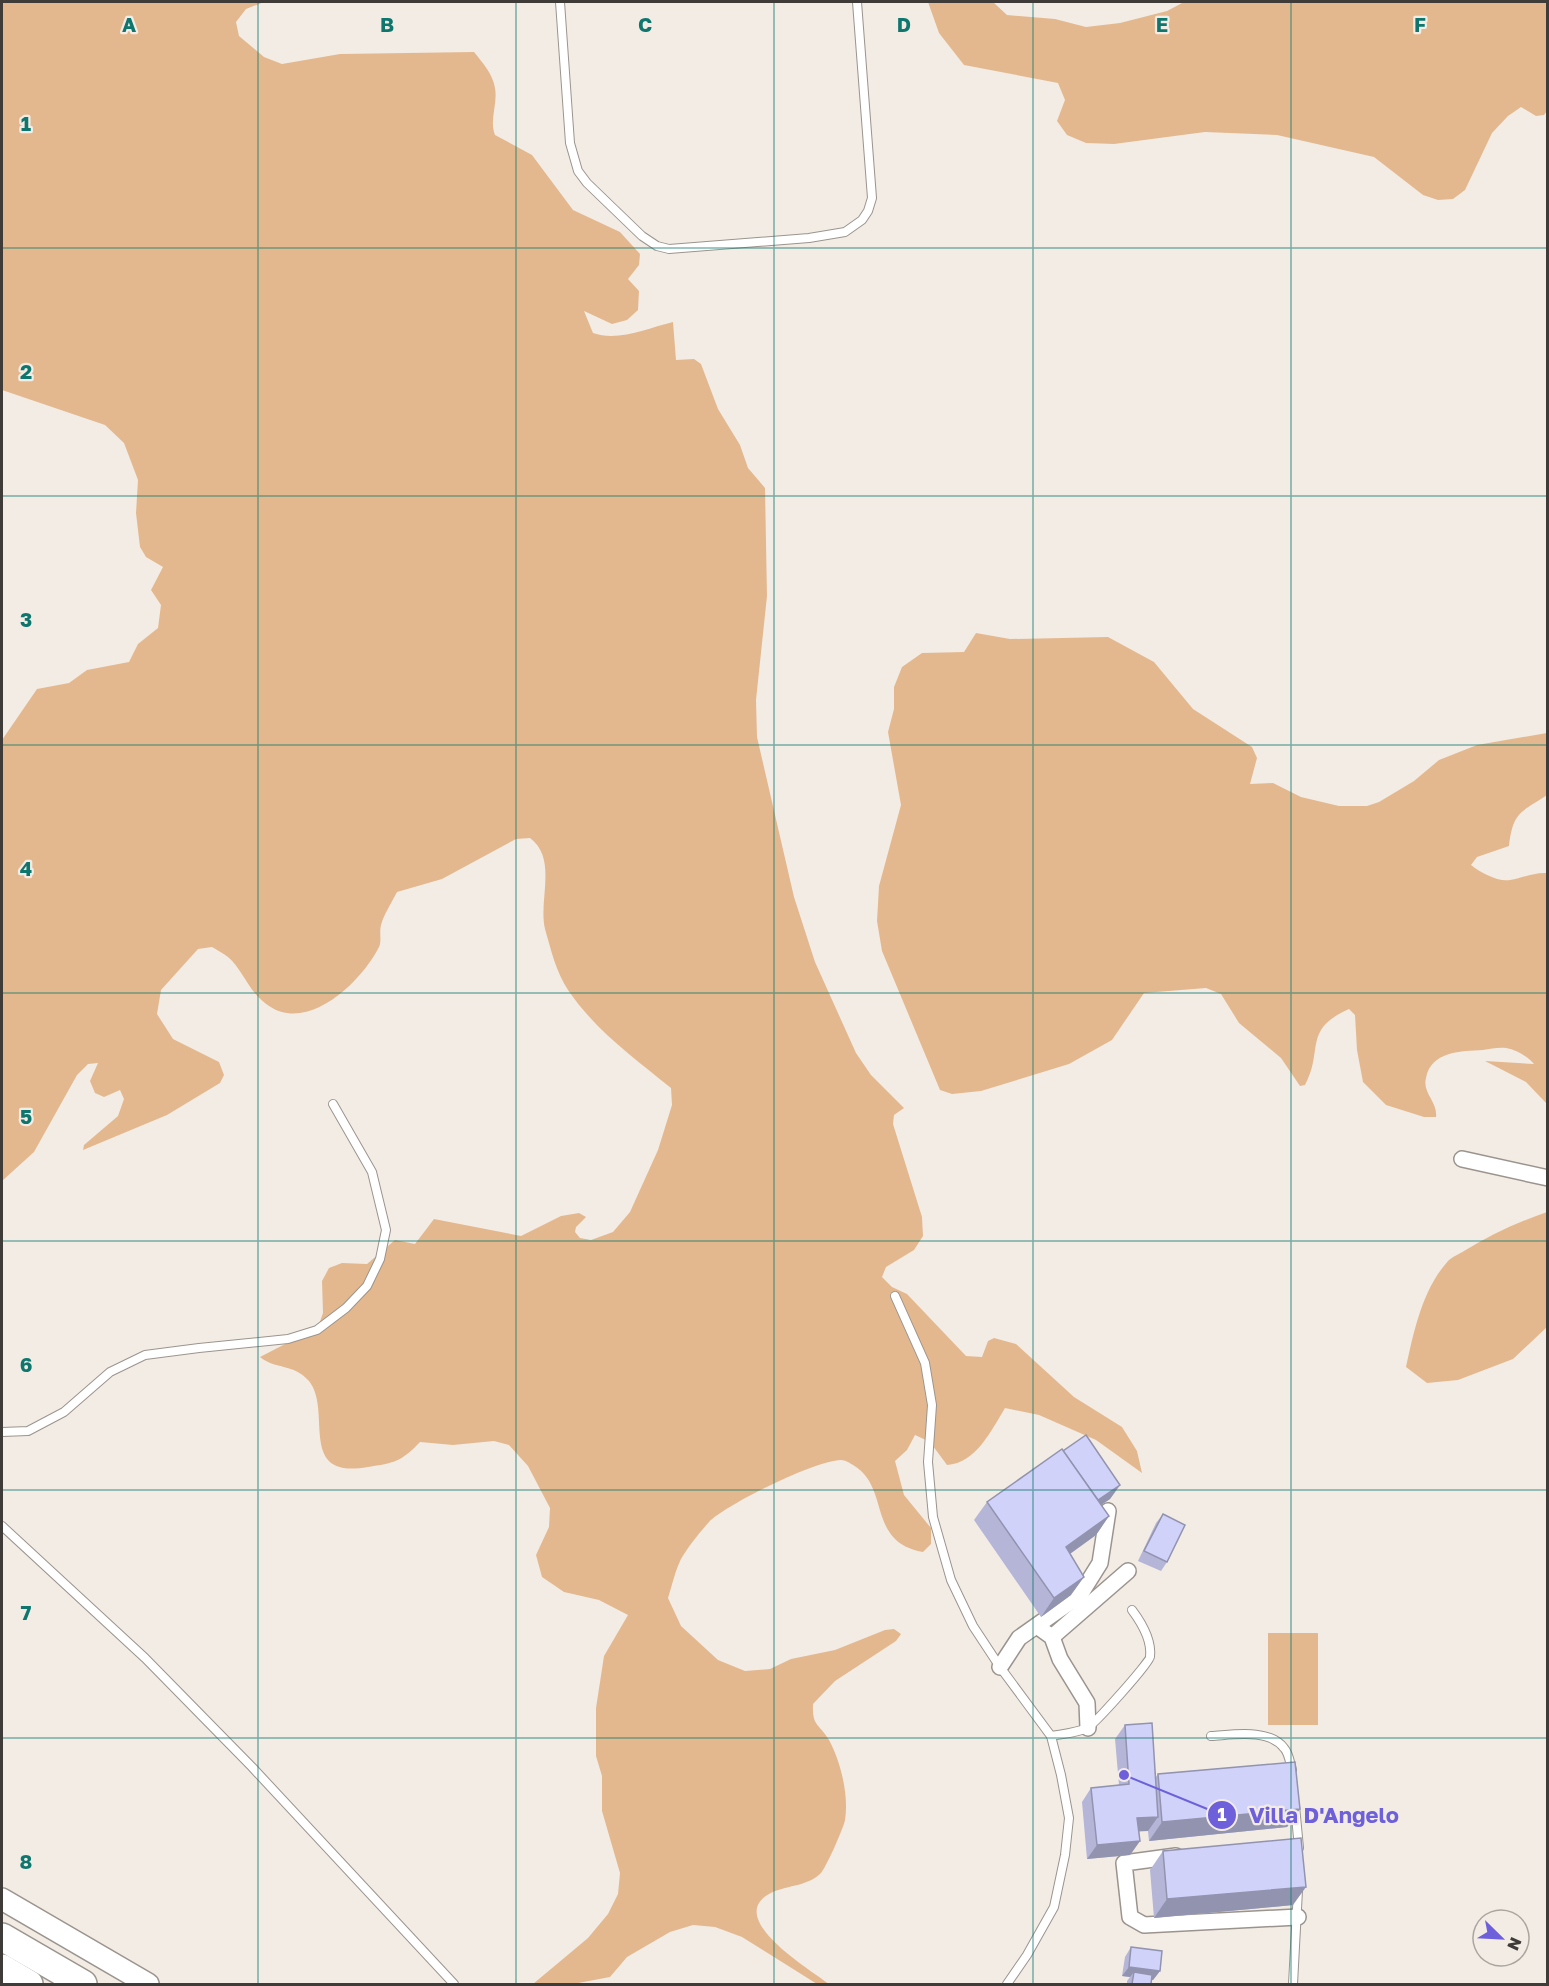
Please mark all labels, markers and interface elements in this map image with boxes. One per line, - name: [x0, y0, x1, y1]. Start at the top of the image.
- text: A: [122, 12, 136, 36]
- text: B: [380, 12, 394, 36]
- text: C: [638, 12, 652, 36]
- text: D: [897, 12, 911, 36]
- text: E: [1156, 12, 1168, 36]
- text: F: [1414, 12, 1426, 36]
- text: 1: [21, 111, 31, 135]
- text: 2: [20, 359, 32, 383]
- text: 3: [20, 607, 32, 631]
- text: 4: [20, 856, 32, 880]
- text: 5: [20, 1104, 32, 1128]
- text: 6: [20, 1352, 32, 1376]
- text: 7: [21, 1600, 32, 1624]
- callout: Villa D'Angelo: [1207, 1795, 1411, 1835]
- text: Villa D'Angelo: [1249, 1801, 1399, 1828]
- text: 1: [1217, 1803, 1227, 1825]
- text: 8: [20, 1849, 32, 1873]
- north arrow: [1471, 1908, 1531, 1968]
- text: N: [1503, 1934, 1526, 1954]

